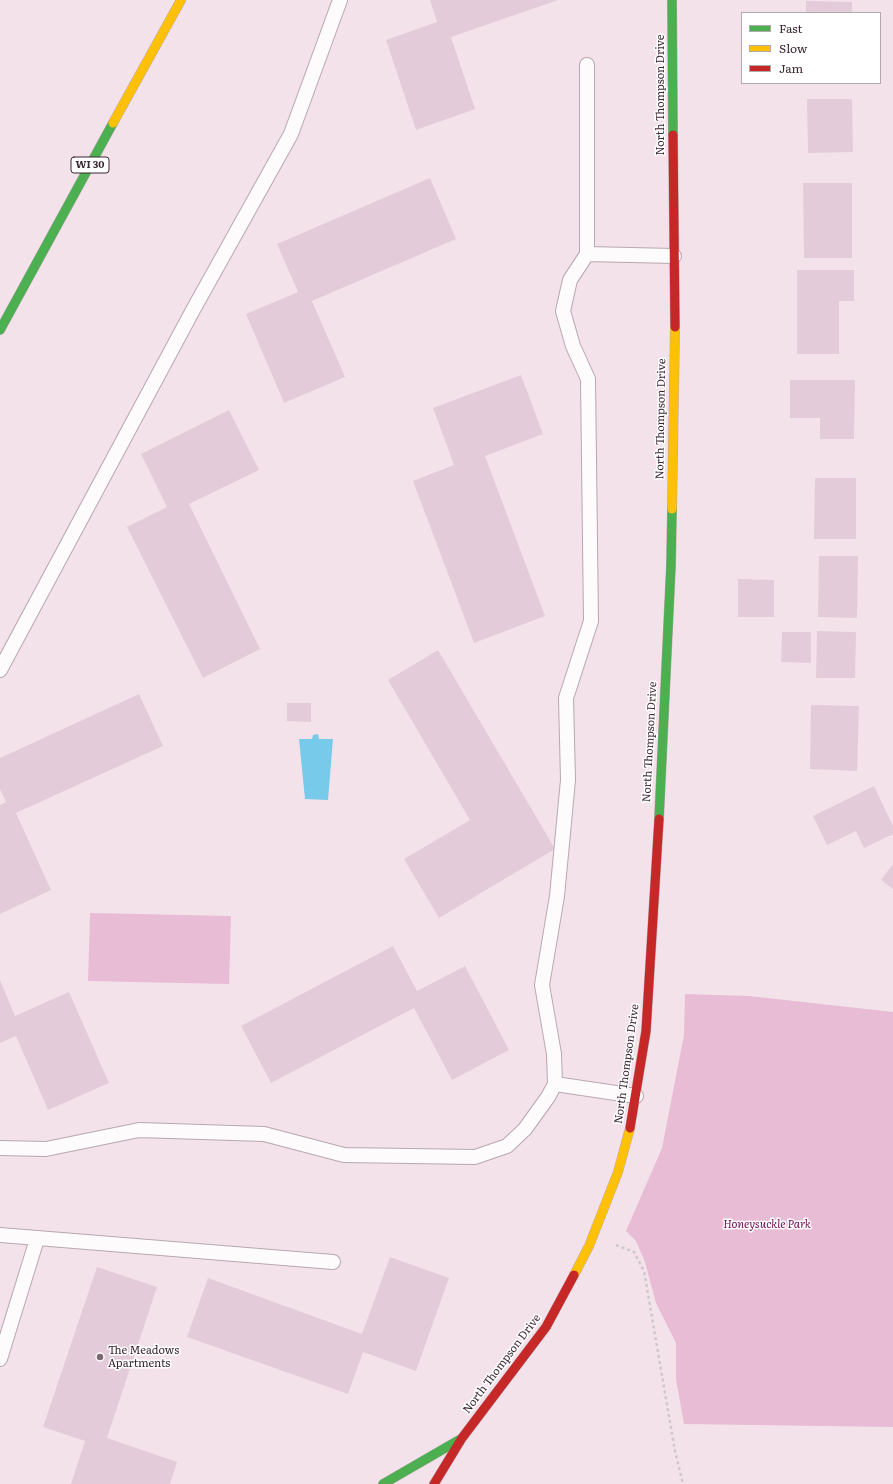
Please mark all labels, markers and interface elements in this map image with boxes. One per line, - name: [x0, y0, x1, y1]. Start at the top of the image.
- legend: [741, 12, 881, 84]
- text: Fast: [779, 19, 802, 37]
- street label: North Thompson Drive: [654, 35, 668, 155]
- text: Slow: [779, 39, 807, 57]
- text: Jam: [779, 59, 803, 77]
- road number: WI 30: [71, 157, 109, 173]
- street label: North Thompson Drive: [653, 358, 669, 480]
- street label: North Thompson Drive: [640, 681, 660, 803]
- street label: North Thompson Drive: [612, 1003, 642, 1125]
- park label: Honeysuckle Park: [723, 1218, 811, 1232]
- street label: North Thompson Drive: [460, 1312, 544, 1416]
- place label: The Meadows Apartments: [108, 1344, 179, 1370]
- marker: The Meadows Apartments: [95, 1352, 105, 1362]

